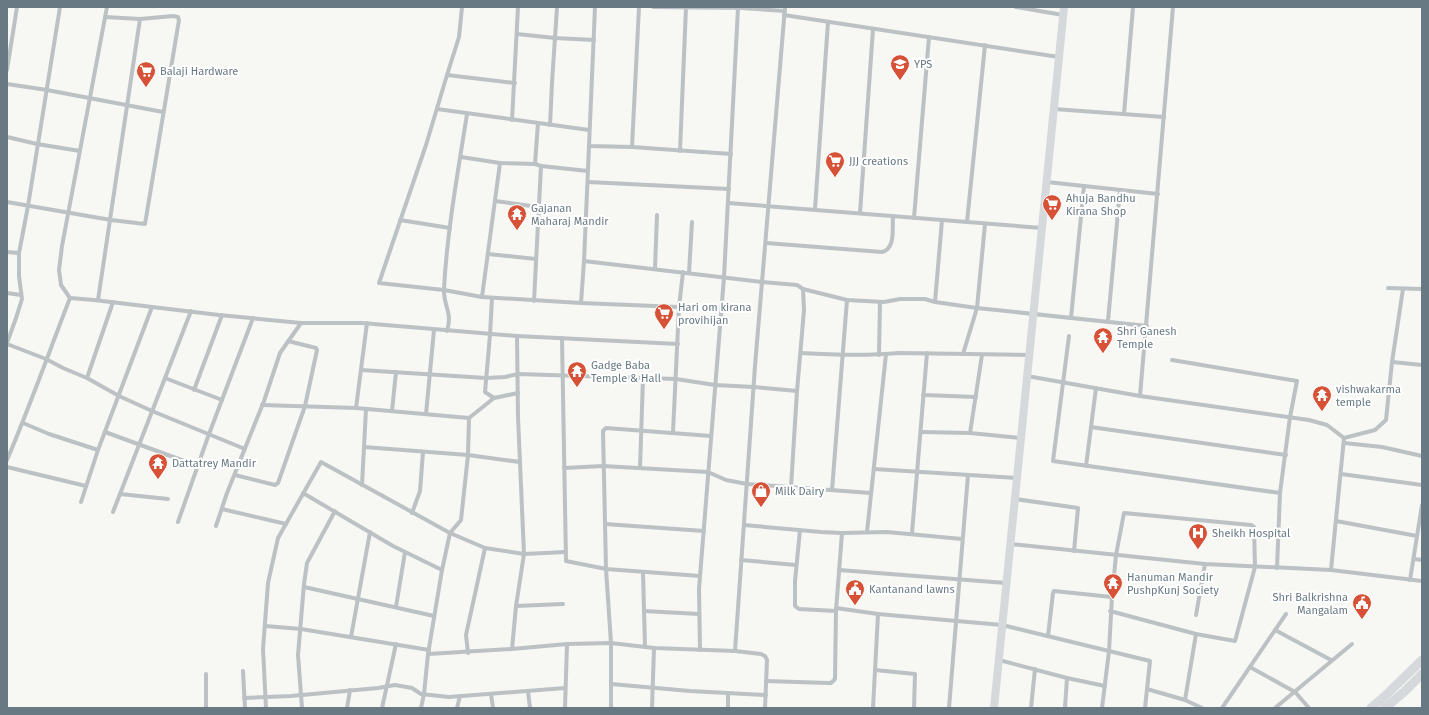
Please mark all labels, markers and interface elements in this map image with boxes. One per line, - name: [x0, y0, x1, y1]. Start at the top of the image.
- school or university icon: YPS: [889, 53, 911, 81]
- place label: YPS: [914, 58, 932, 71]
- supermarket icon: Balaji Hardware: [135, 60, 157, 88]
- place label: Balaji Hardware: [160, 65, 238, 78]
- supermarket icon: JJJ creations: [824, 150, 846, 178]
- place label: JJJ creations: [849, 155, 908, 168]
- place label: Ahuja Bandhu Kirana Shop: [1066, 192, 1136, 218]
- supermarket icon: Ahuja Bandhu Kirana Shop: [1041, 193, 1063, 221]
- place label: Gajanan Maharaj Mandir: [531, 202, 609, 228]
- temple icon: Gajanan Maharaj Mandir: [506, 203, 528, 231]
- place label: Hari om kirana provihijan: [678, 301, 752, 327]
- supermarket icon: Hari om kirana provihijan: [653, 302, 675, 330]
- place label: Shri Ganesh Temple: [1117, 325, 1177, 351]
- temple icon: Shri Ganesh Temple: [1092, 326, 1114, 354]
- place label: Gadge Baba Temple & Hall: [591, 359, 661, 385]
- temple icon: Gadge Baba Temple & Hall: [566, 360, 588, 388]
- place label: vishwakarma temple: [1336, 383, 1401, 409]
- temple icon: vishwakarma temple: [1311, 384, 1333, 412]
- temple icon: Dattatrey Mandir: [147, 452, 169, 480]
- place label: Dattatrey Mandir: [172, 457, 257, 470]
- shop icon: Milk Dairy: [750, 480, 772, 508]
- place label: Milk Dairy: [775, 485, 825, 498]
- hospital icon: Sheikh Hospital: [1187, 522, 1209, 550]
- place label: Sheikh Hospital: [1212, 527, 1290, 540]
- place label: Hanuman Mandir PushpKunj Society: [1127, 571, 1220, 597]
- temple icon: Hanuman Mandir PushpKunj Society: [1102, 572, 1124, 600]
- public building icon: Kantanand lawns: [844, 578, 866, 606]
- place label: Kantanand lawns: [869, 583, 955, 596]
- place label: Shri Balkrishna Mangalam: [1273, 591, 1348, 617]
- public building icon: Shri Balkrishna Mangalam: [1351, 592, 1373, 620]

